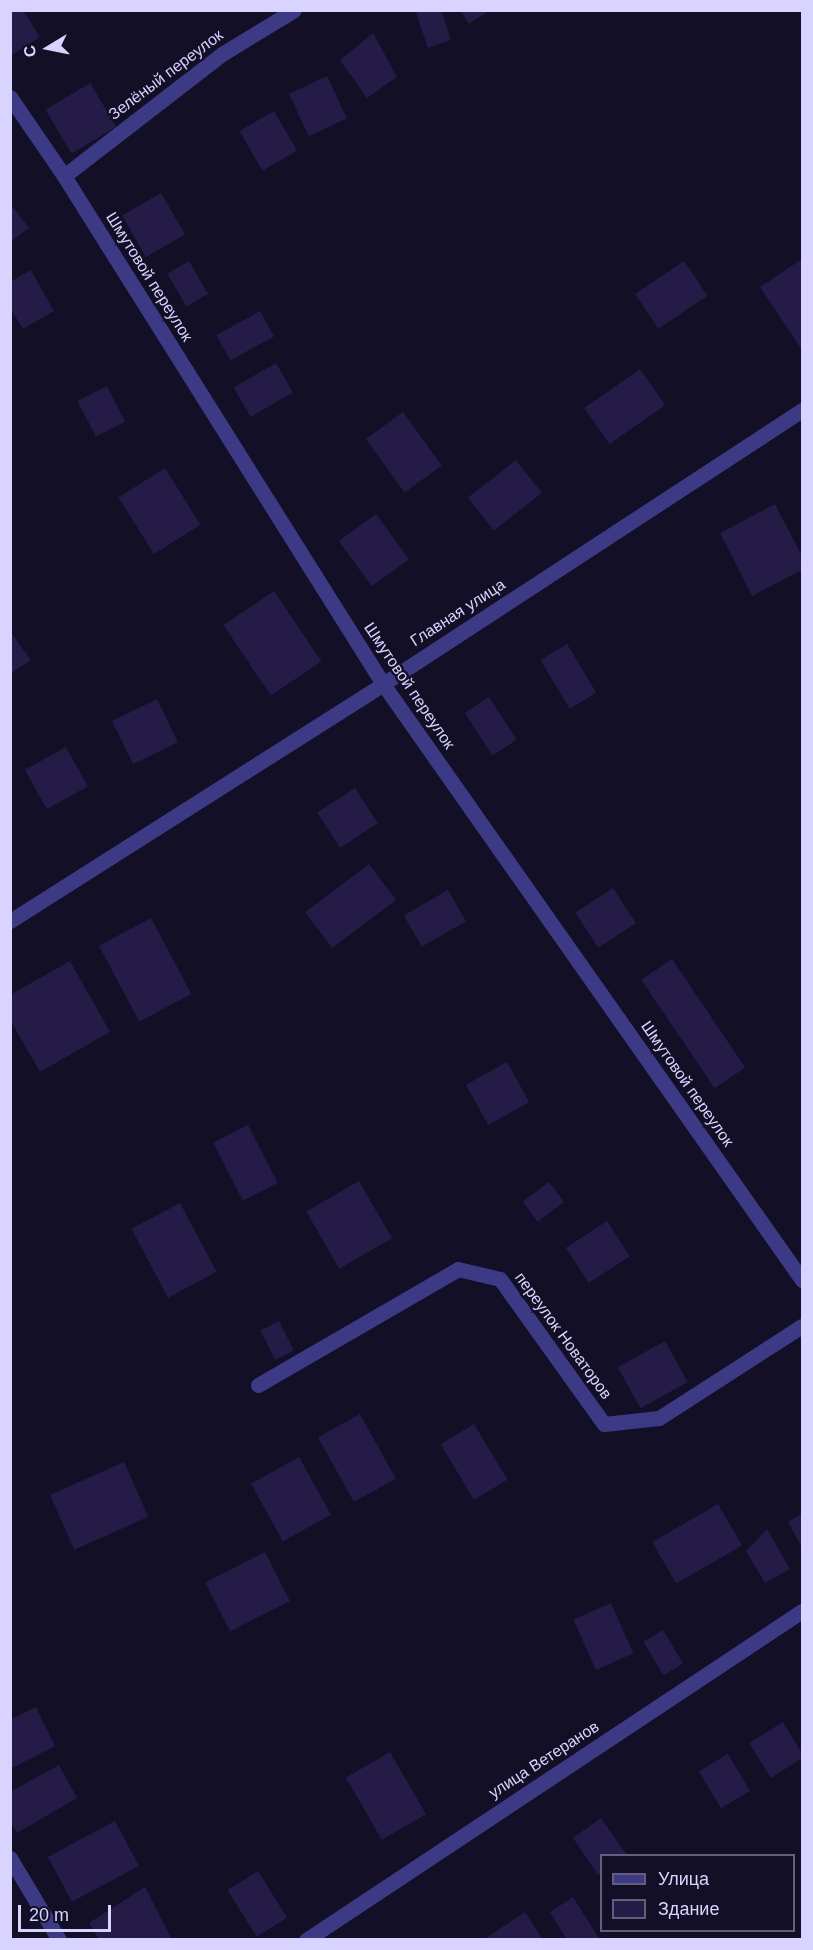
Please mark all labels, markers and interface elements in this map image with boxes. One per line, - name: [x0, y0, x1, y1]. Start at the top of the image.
- north arrow: [18, 18, 78, 78]
- street label: Зелёный переулок: [105, 26, 227, 124]
- text: С: [20, 44, 39, 58]
- street label: Шмутовой переулок: [101, 209, 197, 345]
- street label: Главная улица: [407, 575, 509, 651]
- street label: Шмутовой переулок: [359, 619, 459, 753]
- street label: Шмутовой переулок: [636, 1018, 738, 1150]
- street label: переулок Новаторов: [510, 1269, 616, 1403]
- street label: улица Ветеранов: [485, 1717, 603, 1803]
- legend: [600, 1854, 795, 1932]
- text: Улица: [658, 1869, 709, 1889]
- scale bar: [21, 1893, 114, 1931]
- text: Здание: [658, 1899, 719, 1919]
- text: 20 m: [29, 1905, 69, 1925]

